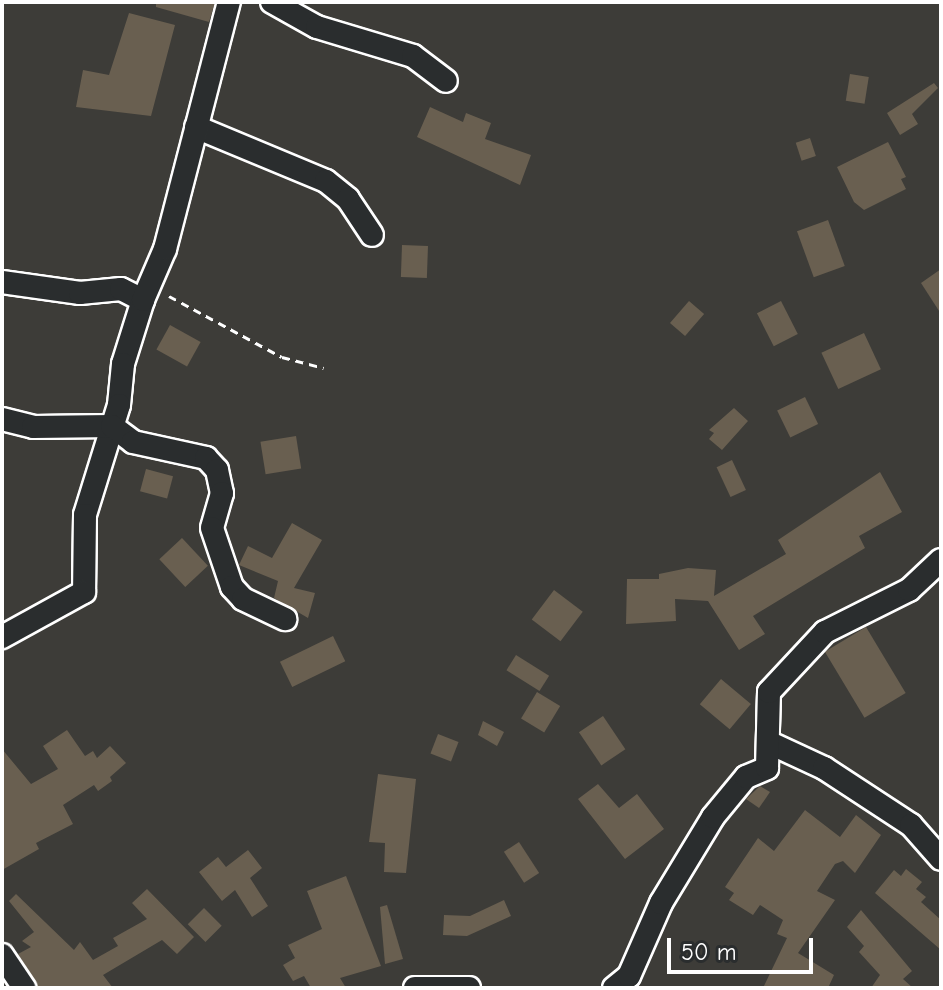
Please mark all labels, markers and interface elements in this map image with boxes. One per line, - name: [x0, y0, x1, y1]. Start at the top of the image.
- scale bar: [671, 922, 817, 972]
- text: 50 m: [681, 938, 737, 966]

